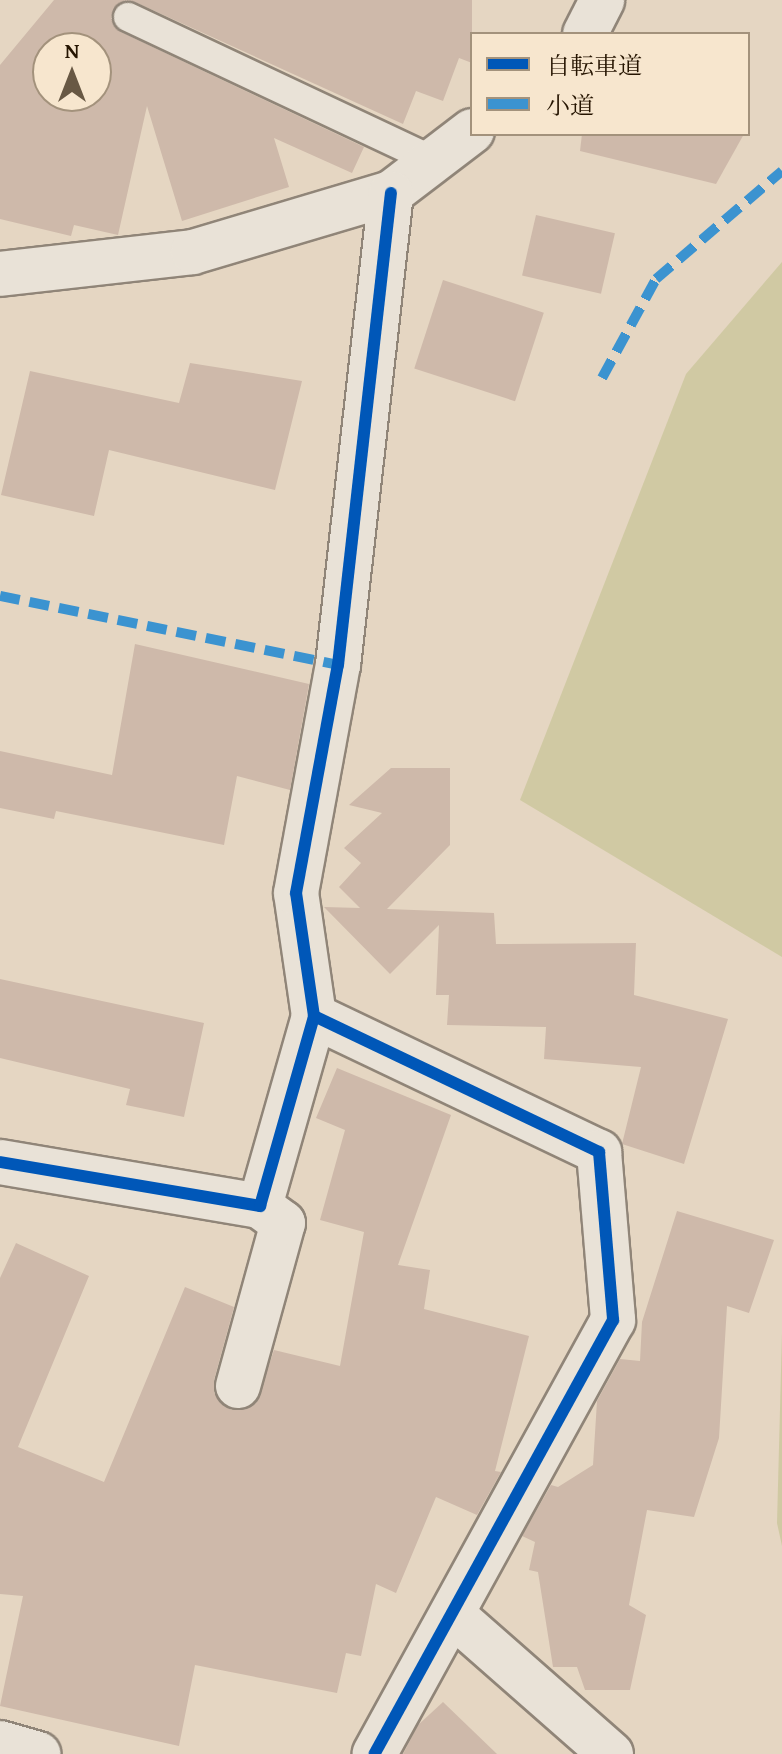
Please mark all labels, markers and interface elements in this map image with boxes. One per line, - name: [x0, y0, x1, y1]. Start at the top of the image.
- north arrow: [32, 32, 112, 112]
- legend: [470, 32, 750, 136]
- text: N: [65, 34, 79, 66]
- text: 自転車道: [546, 48, 642, 83]
- text: 小道: [546, 88, 594, 123]

